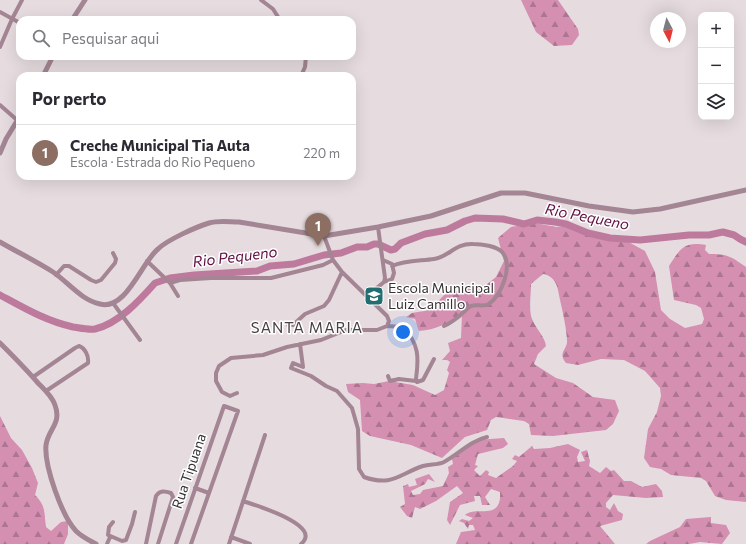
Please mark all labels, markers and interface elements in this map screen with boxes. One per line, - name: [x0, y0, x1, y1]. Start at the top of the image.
- north arrow: [650, 12, 686, 48]
- map controls: [698, 12, 734, 120]
- button: +: [698, 12, 734, 48]
- search box: [16, 16, 356, 60]
- icon: search: [30, 27, 52, 49]
- text: Pesquisar aqui: [62, 29, 159, 47]
- button: −: [698, 48, 734, 84]
- button: layers: [698, 84, 734, 120]
- text: Por perto: [32, 88, 107, 109]
- text: Creche Municipal Tia Auta: [70, 136, 250, 154]
- text: 1: [42, 145, 48, 161]
- text: 220 m: [303, 145, 340, 161]
- text: Escola · Estrada do Rio Pequeno: [70, 154, 255, 170]
- water label: Rio Pequeno: [544, 199, 631, 233]
- pin: 1: [305, 213, 331, 246]
- water label: Rio Pequeno: [191, 242, 278, 270]
- place label: Escola Municipal Luiz Camillo: [388, 279, 494, 312]
- school or university icon: Escola Municipal Luiz Camillo: [363, 285, 385, 307]
- district label: SANTA MARIA: [251, 318, 363, 336]
- your location: [393, 322, 413, 342]
- street label: Rua Tipuana: [168, 431, 209, 511]

